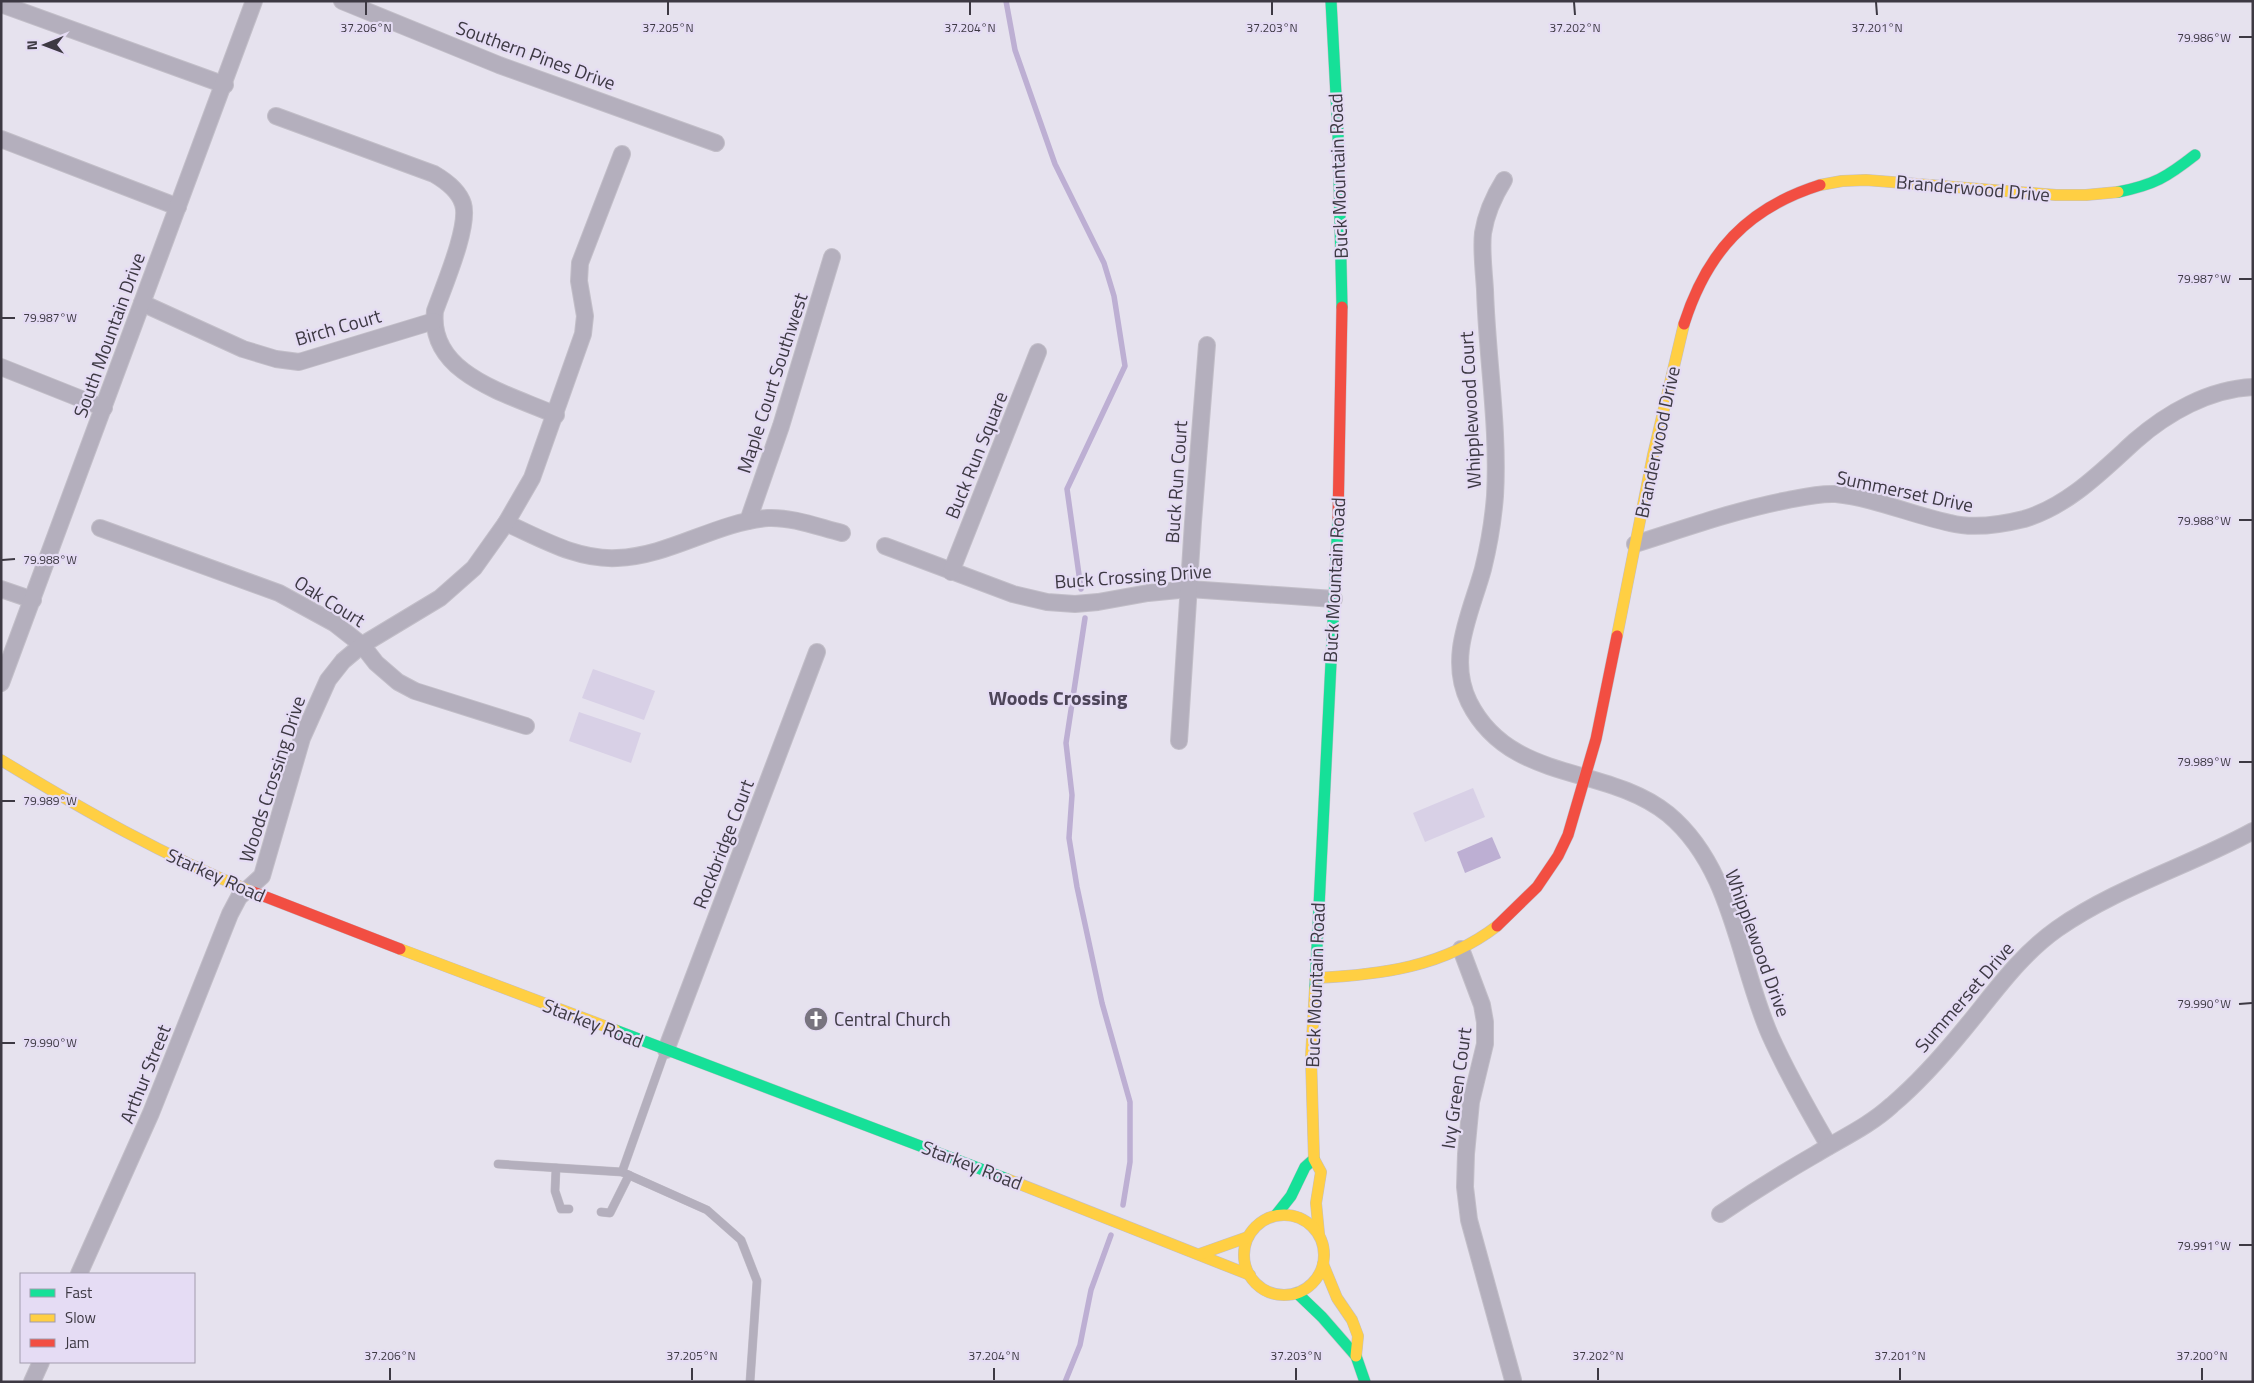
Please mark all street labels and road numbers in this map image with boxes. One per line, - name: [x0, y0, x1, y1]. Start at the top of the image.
- street label: Southern Pines Drive: [452, 12, 620, 97]
- street label: Buck Mountain Road: [1320, 93, 1355, 259]
- street label: Branderwood Drive: [1895, 166, 2051, 209]
- street label: South Mountain Drive: [65, 248, 152, 421]
- street label: Maple Court Southwest: [729, 289, 814, 477]
- street label: Birch Court: [291, 300, 385, 353]
- street label: Whipplewood Court: [1451, 330, 1488, 489]
- street label: Branderwood Drive: [1626, 363, 1687, 520]
- street label: Buck Run Square: [937, 387, 1014, 523]
- street label: Buck Run Court: [1157, 419, 1194, 544]
- street label: Summerset Drive: [1834, 462, 1976, 519]
- street label: Buck Mountain Road: [1315, 497, 1352, 663]
- street label: Buck Crossing Drive: [1053, 556, 1213, 595]
- street label: Oak Court: [289, 567, 372, 634]
- street label: Woods Crossing Drive: [231, 692, 312, 866]
- street label: Rockbridge Court: [684, 774, 761, 913]
- street label: Starkey Road: [162, 840, 270, 909]
- street label: Whipplewood Drive: [1718, 865, 1799, 1021]
- street label: Buck Mountain Road: [1297, 902, 1332, 1068]
- street label: Summerset Drive: [1907, 935, 2020, 1059]
- street label: Starkey Road: [539, 990, 648, 1055]
- street label: Arthur Street: [111, 1020, 178, 1128]
- street label: Ivy Green Court: [1433, 1025, 1478, 1151]
- street label: Starkey Road: [918, 1132, 1027, 1197]

